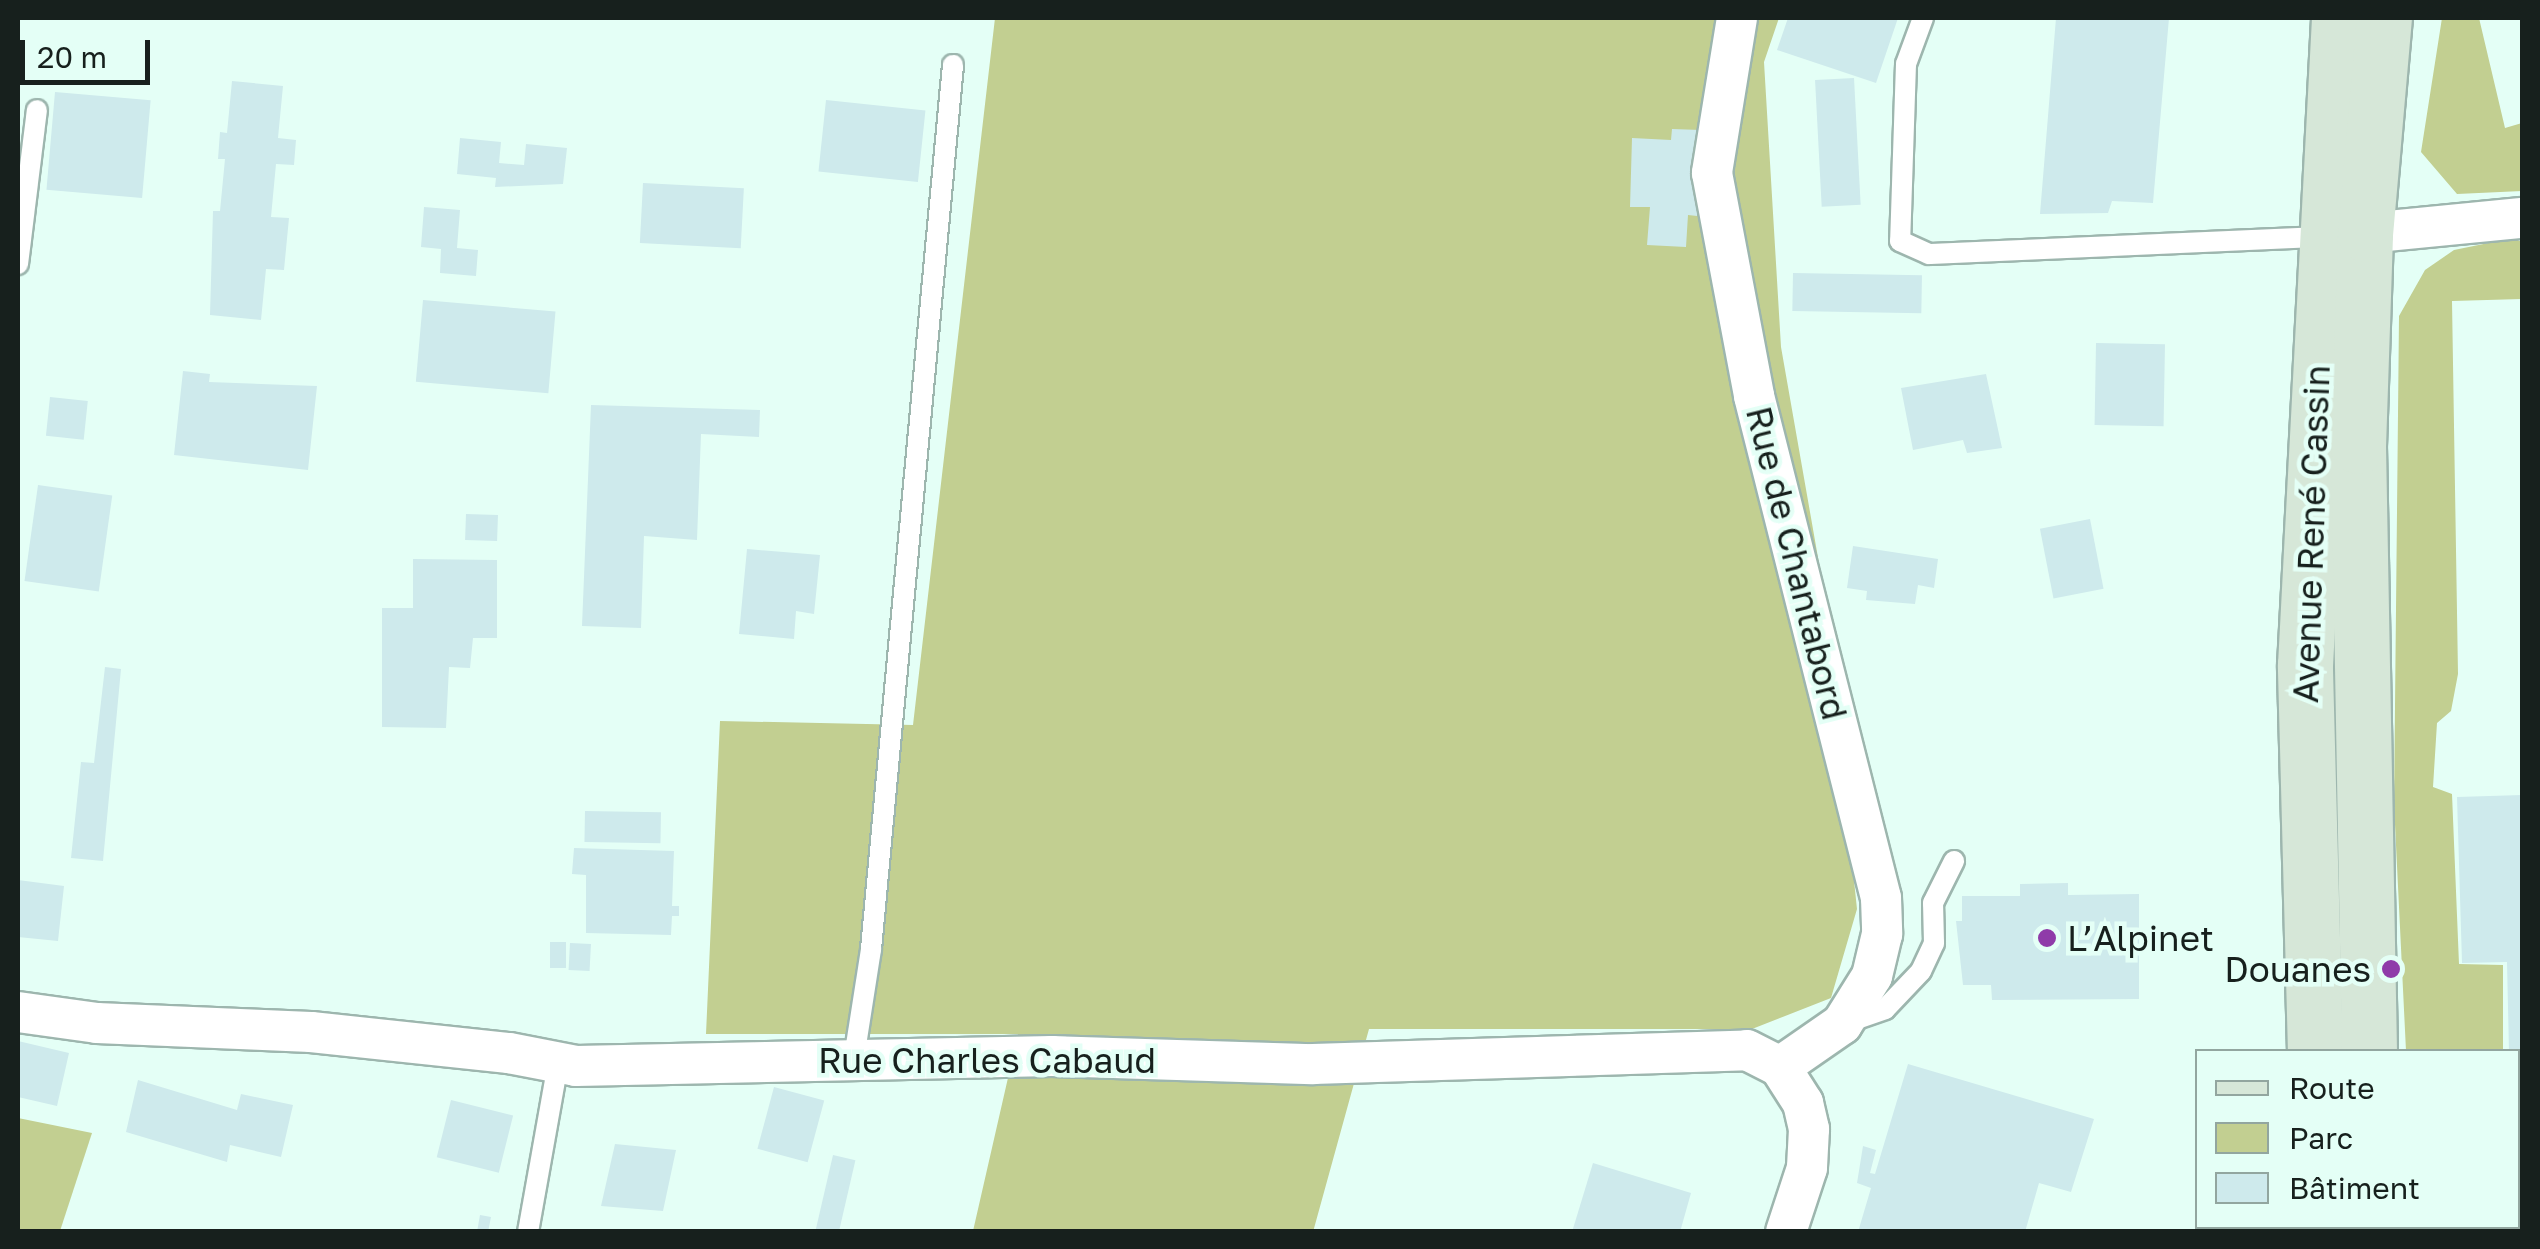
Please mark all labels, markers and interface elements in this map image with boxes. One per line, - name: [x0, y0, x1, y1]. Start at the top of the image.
- scale bar: [25, 20, 155, 82]
- text: 20 m: [37, 39, 107, 75]
- street label: Avenue René Cassin: [2284, 364, 2338, 704]
- street label: Rue de Chantabord: [1738, 402, 1856, 724]
- place label: L’Alpinet: [2067, 917, 2214, 959]
- marker: L’Alpinet: [2036, 927, 2058, 949]
- place label: Douanes: [2224, 948, 2371, 990]
- marker: Douanes: [2380, 958, 2402, 980]
- street label: Rue Charles Cabaud: [818, 1039, 1156, 1081]
- legend: [2195, 1049, 2520, 1229]
- text: Route: [2289, 1070, 2375, 1106]
- text: Parc: [2289, 1120, 2353, 1156]
- text: Bâtiment: [2289, 1170, 2420, 1206]

